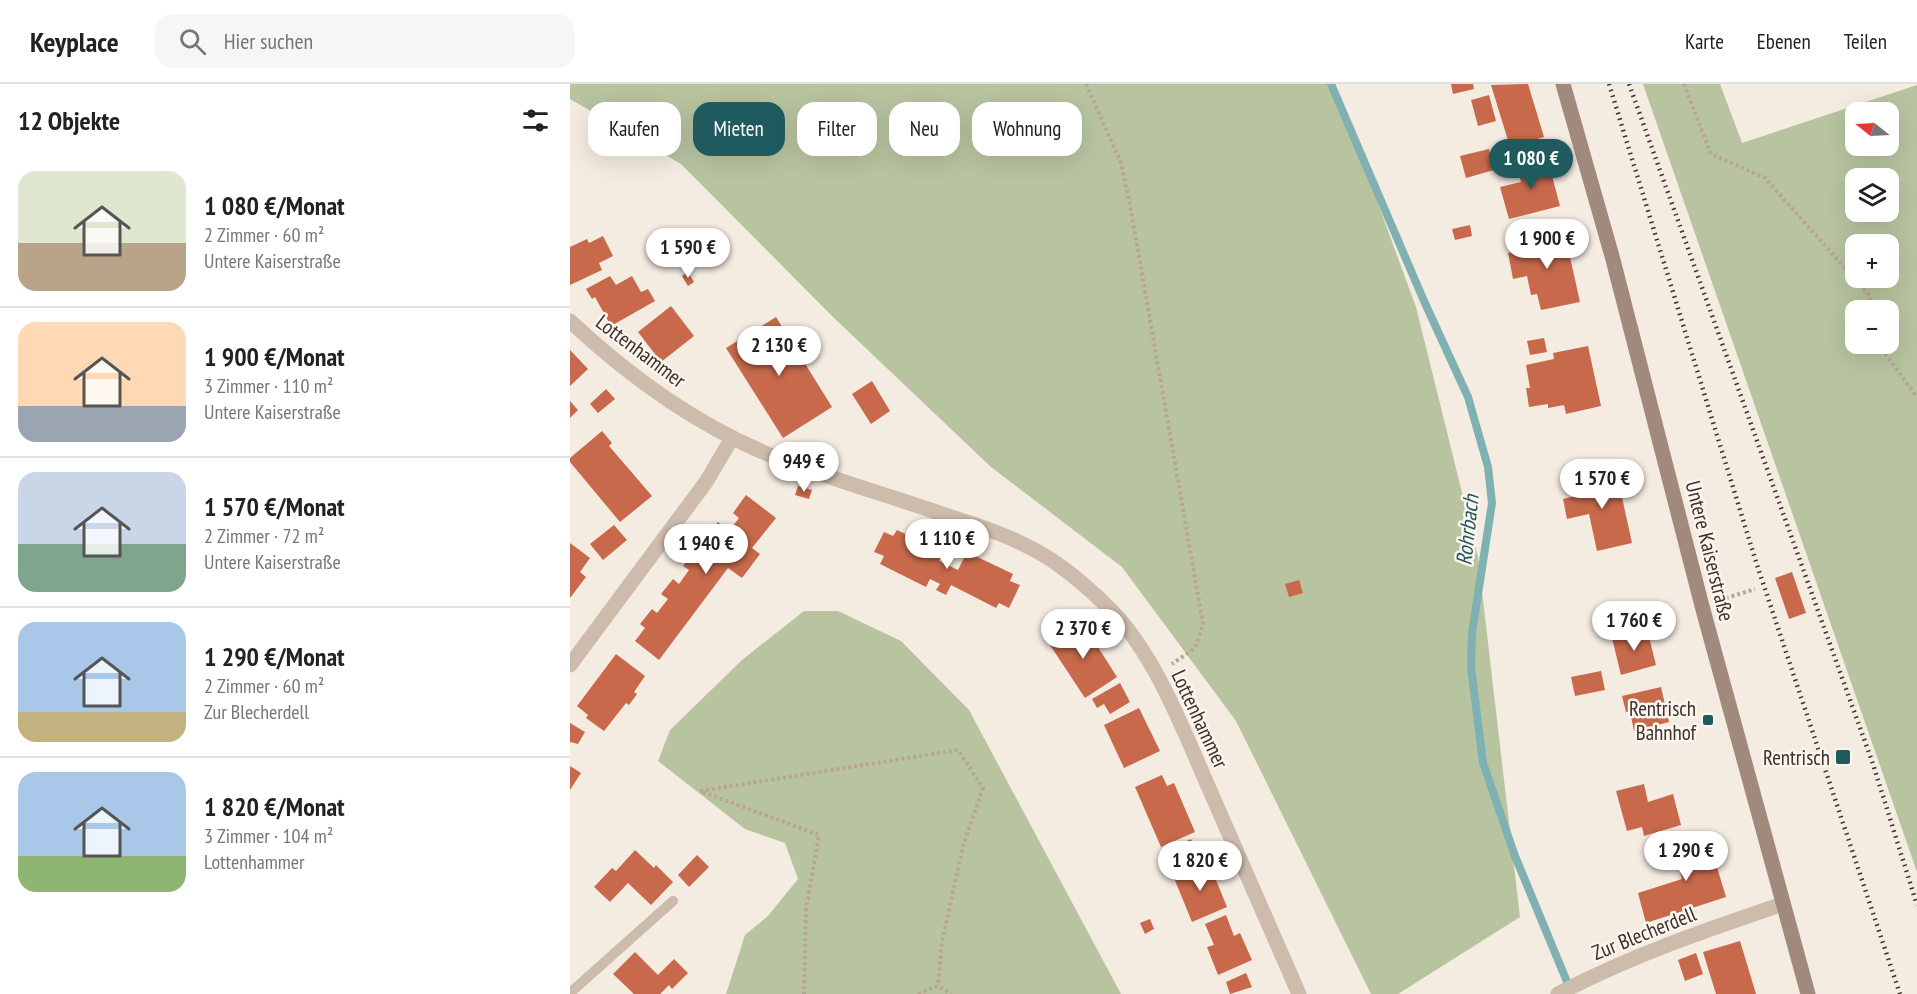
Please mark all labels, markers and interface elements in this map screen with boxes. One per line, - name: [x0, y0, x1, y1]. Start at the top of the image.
- search box: [155, 14, 575, 68]
- text: Keyplace: [30, 23, 119, 60]
- icon: search: [176, 25, 209, 58]
- text: Hier suchen: [224, 27, 313, 55]
- text: Karte: [1685, 28, 1724, 55]
- text: Ebenen: [1757, 28, 1811, 55]
- text: Teilen: [1844, 28, 1887, 55]
- chip: Kaufen: [588, 102, 681, 156]
- chip: Mieten: [693, 102, 785, 156]
- chip: Filter: [797, 102, 877, 156]
- chip: Neu: [889, 102, 960, 156]
- chip: Wohnung: [972, 102, 1082, 156]
- north arrow: [1845, 102, 1899, 156]
- map controls: [1845, 102, 1899, 354]
- text: 12 Objekte: [18, 104, 120, 137]
- icon: filters: [519, 104, 552, 137]
- pin: 1 080 €: [1476, 139, 1586, 190]
- text: 1 080 €: [1503, 145, 1559, 171]
- button: layers: [1845, 168, 1899, 222]
- text: 1 080 €/Monat: [204, 189, 345, 222]
- icon: home: [66, 195, 138, 267]
- pin: 1 900 €: [1492, 219, 1602, 270]
- text: 2 Zimmer · 60 m²: [204, 222, 324, 248]
- text: 1 900 €: [1519, 225, 1575, 251]
- pin: 1 590 €: [633, 228, 743, 279]
- text: 1 590 €: [660, 234, 716, 260]
- button: +: [1845, 234, 1899, 288]
- text: Untere Kaiserstraße: [204, 248, 341, 274]
- button: −: [1845, 300, 1899, 354]
- street label: Lottenhammer: [591, 308, 691, 394]
- pin: 2 130 €: [724, 326, 834, 377]
- text: 2 130 €: [751, 332, 807, 358]
- text: 1 900 €/Monat: [204, 340, 345, 373]
- icon: home: [66, 346, 138, 418]
- text: 3 Zimmer · 110 m²: [204, 373, 333, 399]
- text: Untere Kaiserstraße: [204, 399, 341, 425]
- pin: 949 €: [762, 442, 846, 493]
- text: 949 €: [783, 448, 825, 474]
- pin: 1 570 €: [1547, 459, 1657, 510]
- text: 1 570 €: [1574, 465, 1630, 491]
- street label: Untere Kaiserstraße: [1680, 478, 1740, 624]
- text: 1 570 €/Monat: [204, 490, 345, 523]
- water label: Rohrbach: [1449, 492, 1485, 567]
- icon: home: [66, 496, 138, 568]
- pin: 1 110 €: [892, 519, 1002, 570]
- text: 2 Zimmer · 72 m²: [204, 523, 324, 549]
- pin: 1 940 €: [651, 524, 761, 575]
- text: 1 110 €: [919, 525, 975, 551]
- text: 1 940 €: [678, 530, 734, 556]
- text: Untere Kaiserstraße: [204, 549, 341, 575]
- pin: 1 760 €: [1579, 601, 1689, 652]
- text: 1 760 €: [1606, 607, 1662, 633]
- pin: 2 370 €: [1028, 609, 1138, 660]
- text: 2 370 €: [1055, 615, 1111, 641]
- text: 1 290 €/Monat: [204, 640, 345, 673]
- icon: home: [66, 646, 138, 718]
- street label: Lottenhammer: [1165, 665, 1235, 773]
- text: 2 Zimmer · 60 m²: [204, 673, 324, 699]
- place label: Rentrisch Bahnhof: [1629, 695, 1697, 746]
- text: Zur Blecherdell: [204, 699, 309, 725]
- marker: Rentrisch Bahnhof: [1701, 713, 1715, 727]
- place label: Rentrisch: [1763, 744, 1830, 771]
- marker: Rentrisch: [1834, 748, 1852, 766]
- text: 1 820 €/Monat: [204, 790, 345, 823]
- icon: home: [66, 796, 138, 868]
- text: 3 Zimmer · 104 m²: [204, 823, 333, 849]
- pin: 1 290 €: [1631, 831, 1741, 882]
- text: 1 290 €: [1658, 837, 1714, 863]
- pin: 1 820 €: [1145, 841, 1255, 892]
- text: 1 820 €: [1172, 847, 1228, 873]
- text: Lottenhammer: [204, 849, 305, 875]
- street label: Zur Blecherdell: [1588, 900, 1700, 966]

